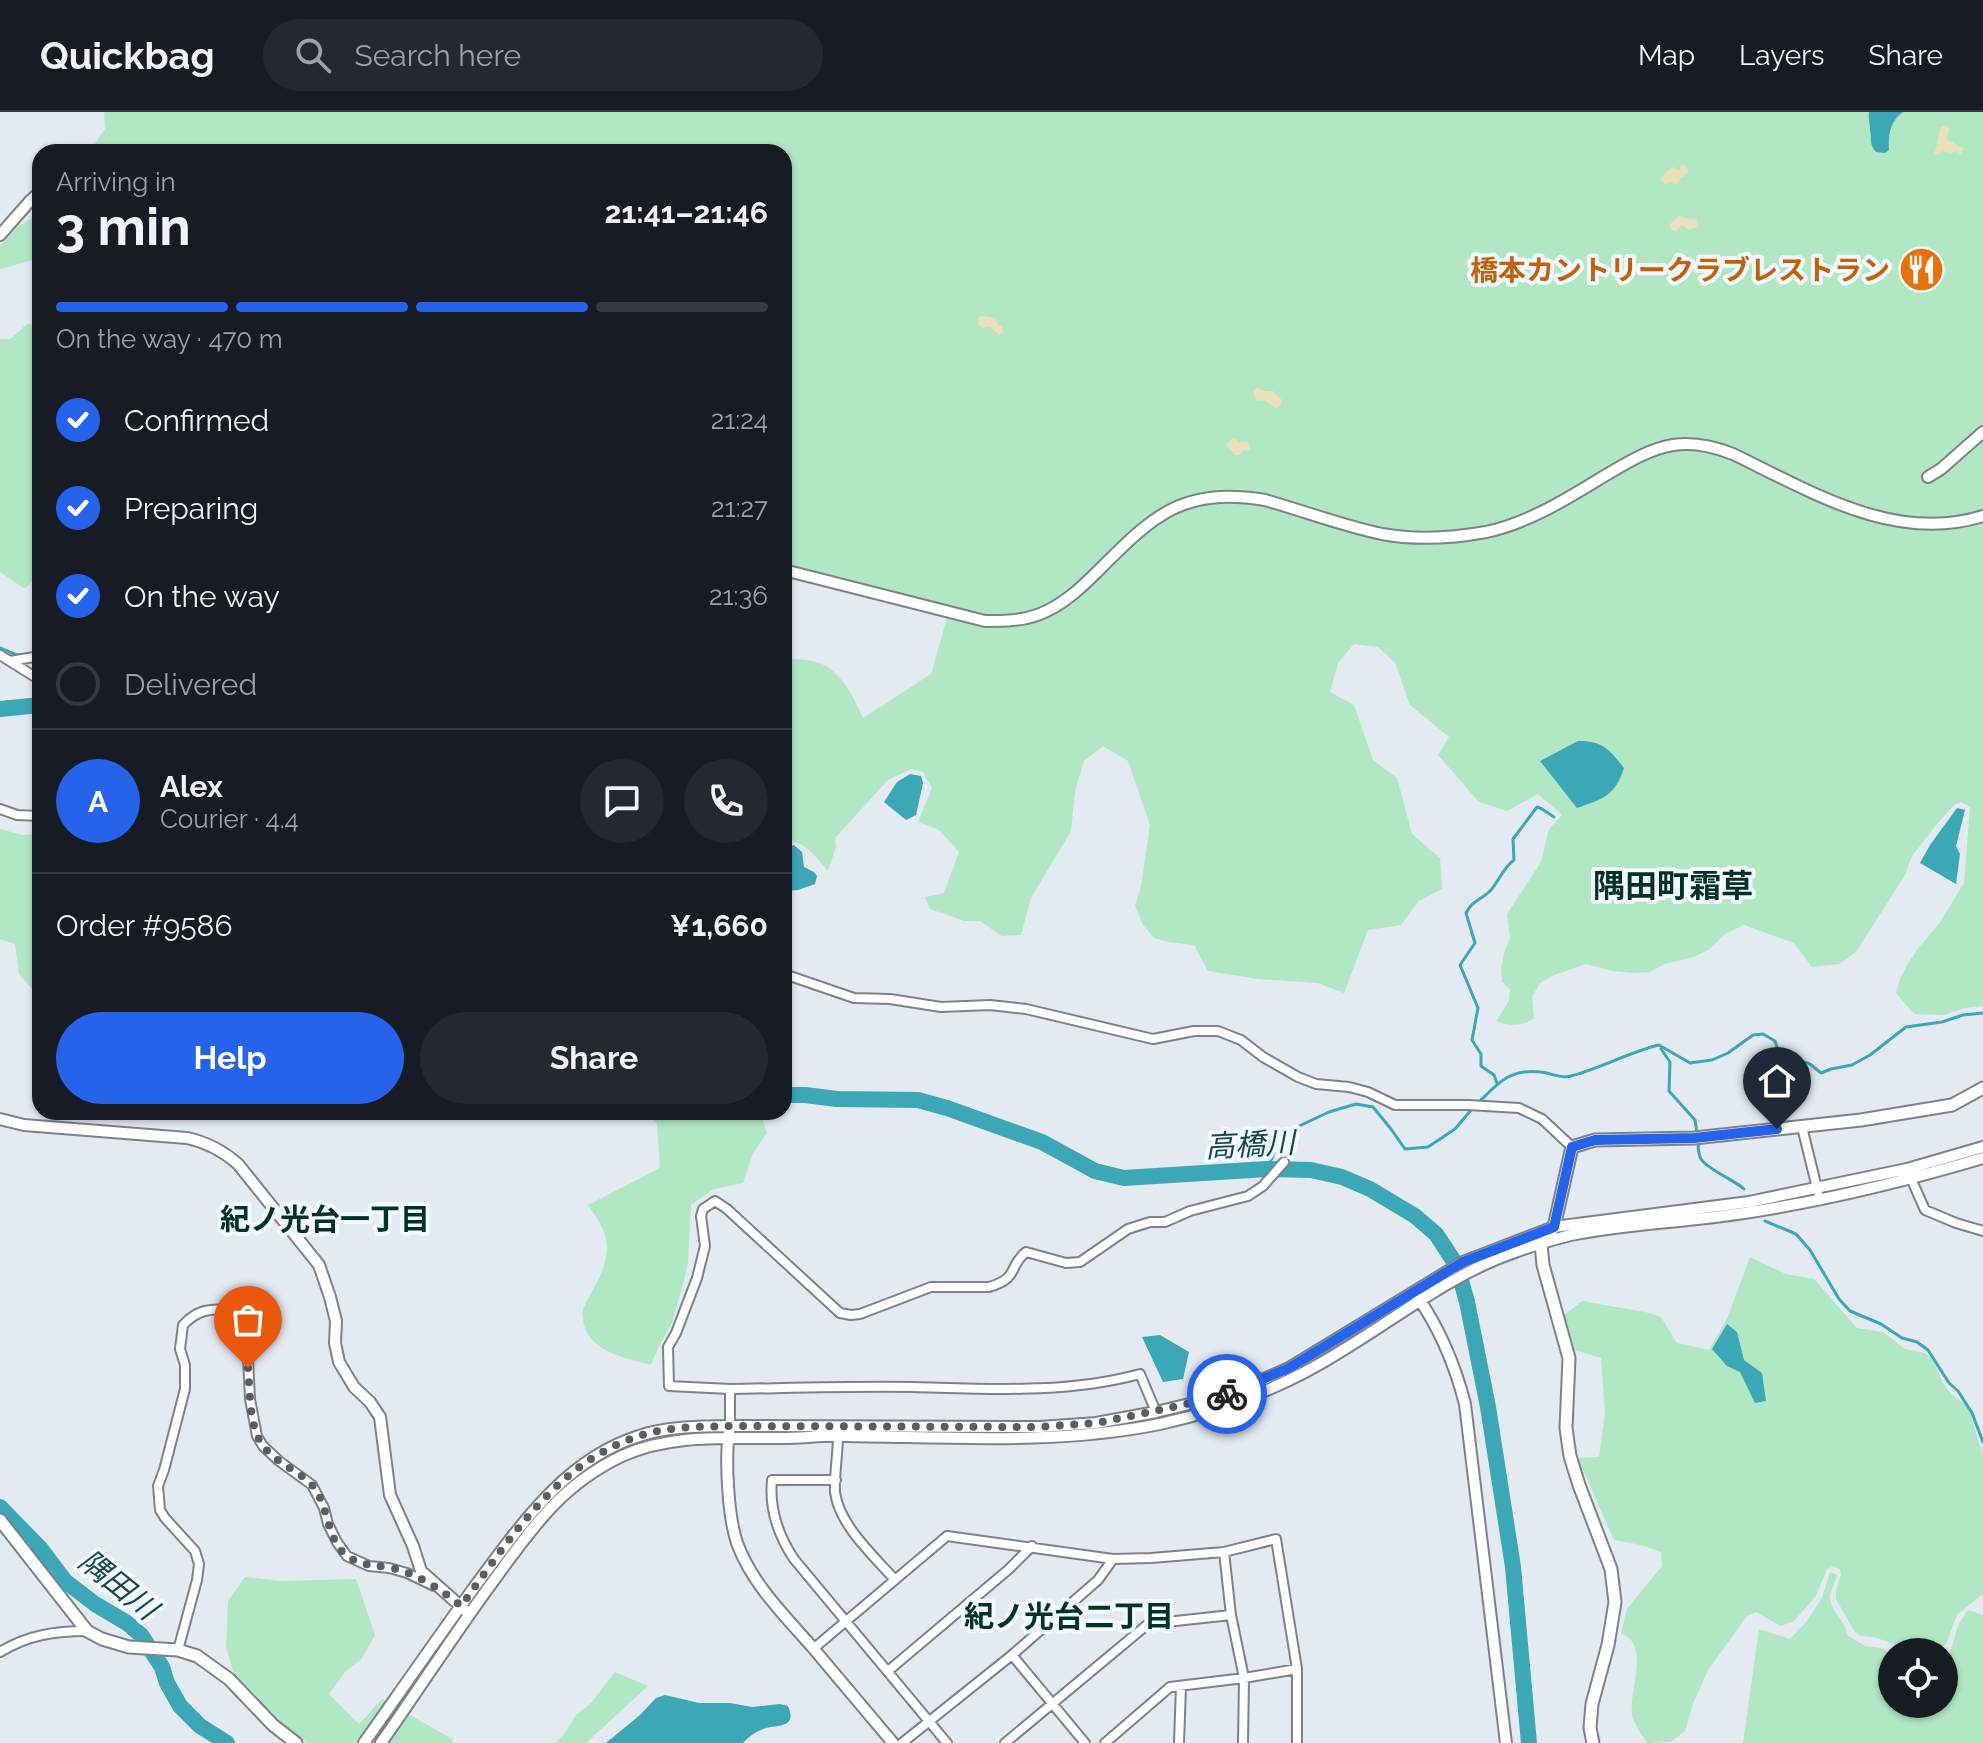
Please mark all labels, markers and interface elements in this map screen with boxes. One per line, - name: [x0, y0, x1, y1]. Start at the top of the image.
- search box: [263, 19, 823, 91]
- text: Quickbag: [40, 33, 215, 78]
- icon: search: [291, 33, 335, 77]
- text: Search here: [355, 38, 521, 73]
- text: Map: [1638, 39, 1695, 72]
- text: Layers: [1739, 39, 1825, 72]
- text: Share: [1869, 39, 1943, 72]
- text: Arriving in: [56, 167, 176, 197]
- text: 21:41–21:46: [604, 195, 768, 230]
- text: 3 min: [56, 196, 191, 257]
- restaurant icon: 橋本カントリークラブレストラン: [1897, 246, 1945, 294]
- place label: 橋本カントリークラブレストラン: [1470, 254, 1890, 287]
- text: On the way · 470 m: [56, 324, 283, 354]
- icon: check: [56, 398, 100, 442]
- text: Confirmed: [124, 403, 269, 438]
- text: 21:24: [711, 405, 768, 435]
- icon: check: [56, 486, 100, 530]
- text: Preparing: [124, 491, 258, 526]
- text: 21:27: [711, 493, 768, 523]
- icon: check: [56, 574, 100, 618]
- text: On the way: [124, 579, 280, 614]
- text: 21:36: [709, 581, 768, 611]
- text: Delivered: [124, 667, 257, 702]
- button: chat: [580, 759, 664, 843]
- button: phone: [684, 759, 768, 843]
- text: Alex: [160, 769, 223, 804]
- text: A: [88, 784, 108, 819]
- text: Courier · 4.4: [160, 804, 299, 834]
- district label: 隅田町霜草: [1593, 867, 1753, 904]
- text: Order #9586: [56, 908, 233, 943]
- text: ¥1,660: [670, 908, 768, 943]
- button: Help: [56, 1012, 404, 1104]
- button: Share: [420, 1012, 768, 1104]
- pin: [1743, 1047, 1811, 1129]
- icon: home: [1755, 1059, 1799, 1103]
- water label: 高橋川: [1204, 1125, 1299, 1164]
- district label: 紀ノ光台一丁目: [220, 1202, 430, 1237]
- pin: [214, 1286, 282, 1368]
- icon: bag: [226, 1298, 270, 1342]
- courier: [1187, 1354, 1267, 1434]
- icon: bike: [1205, 1372, 1249, 1416]
- water label: 隅田川: [72, 1543, 167, 1628]
- district label: 紀ノ光台二丁目: [964, 1599, 1174, 1634]
- map controls: [1878, 1638, 1958, 1718]
- button: locate: [1878, 1638, 1958, 1718]

